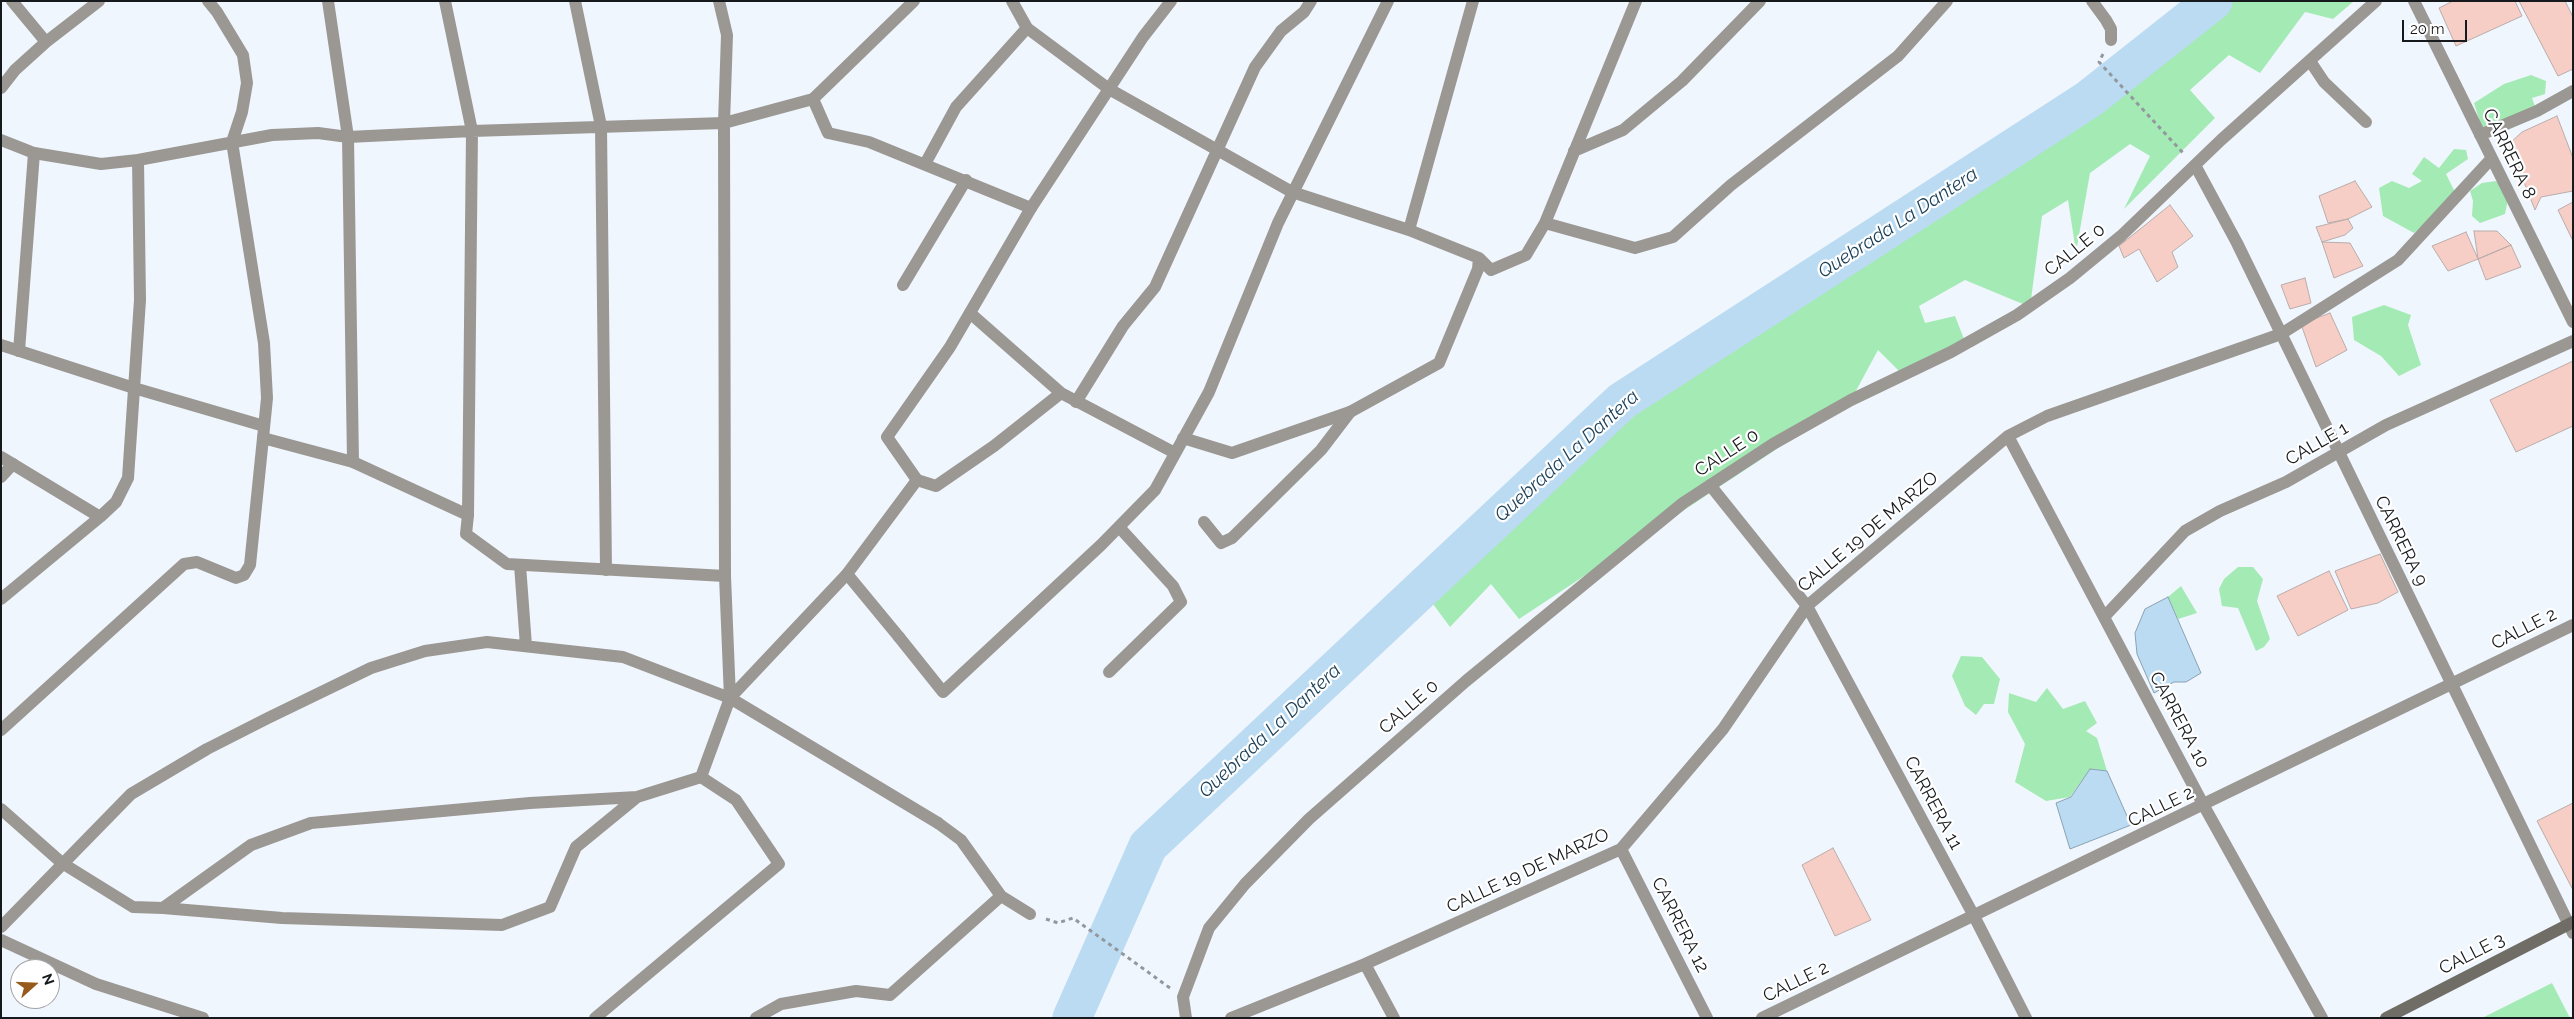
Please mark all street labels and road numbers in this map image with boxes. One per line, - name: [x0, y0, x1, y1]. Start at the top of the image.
- street label: CARRERA 8: [2478, 105, 2540, 203]
- street label: CALLE 0: [2040, 219, 2110, 281]
- street label: CALLE 1: [2282, 418, 2352, 470]
- street label: CALLE 0: [1691, 424, 1763, 482]
- street label: CALLE 19 DE MARZO: [1794, 467, 1942, 597]
- street label: CARRERA 9: [2370, 492, 2432, 590]
- street label: CALLE 2: [2488, 603, 2560, 655]
- street label: CARRERA 10: [2145, 668, 2213, 772]
- street label: CALLE 0: [1375, 675, 1443, 739]
- street label: CARRERA 11: [1899, 753, 1967, 853]
- street label: CALLE 2: [2125, 782, 2197, 832]
- street label: CALLE 19 DE MARZO: [1444, 824, 1612, 918]
- street label: CARRERA 12: [1647, 874, 1713, 976]
- street label: CALLE 3: [2436, 928, 2508, 980]
- street label: CALLE 2: [1760, 957, 1832, 1007]

